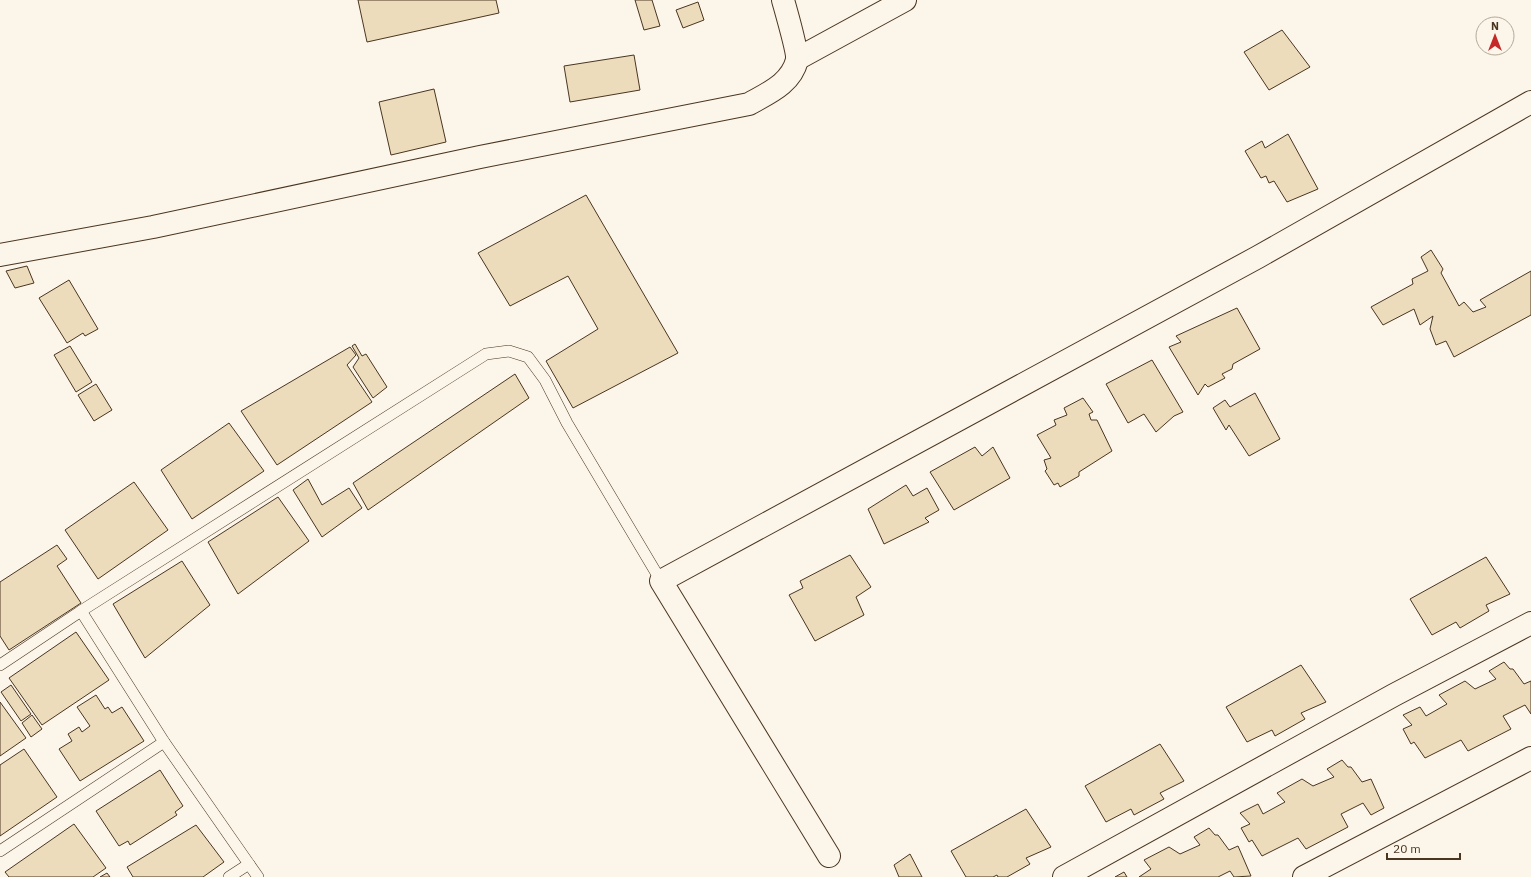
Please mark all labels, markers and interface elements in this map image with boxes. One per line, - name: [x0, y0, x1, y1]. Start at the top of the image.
- north arrow: [1475, 16, 1515, 56]
- text: N: [1491, 19, 1499, 33]
- scale bar: [1387, 835, 1460, 861]
- text: 20 m: [1393, 841, 1421, 856]

